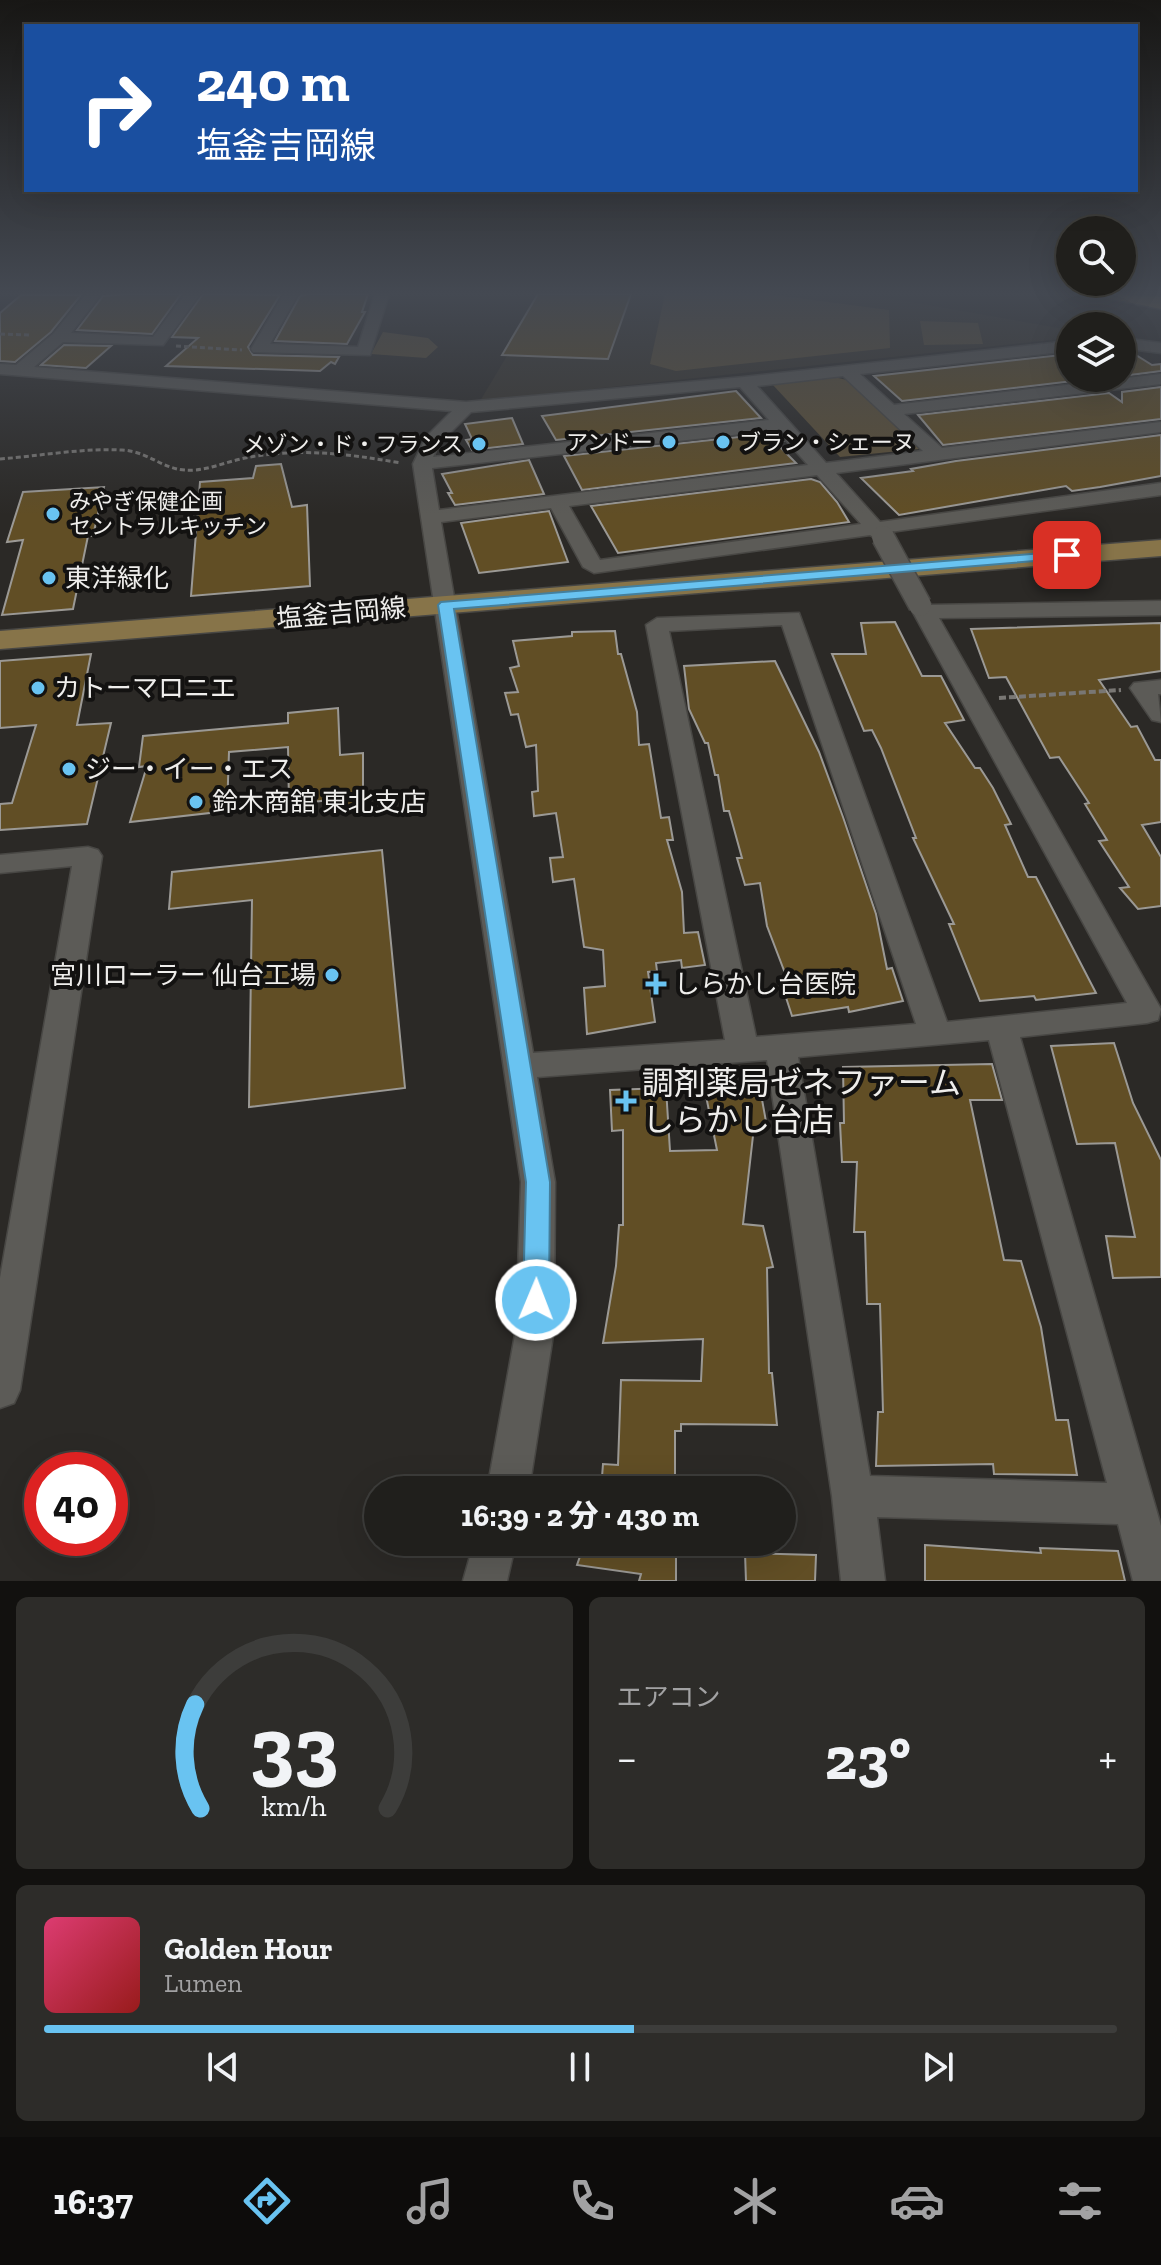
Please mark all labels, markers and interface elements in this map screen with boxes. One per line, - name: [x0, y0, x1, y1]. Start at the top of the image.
- text: 240 m: [196, 48, 350, 115]
- icon: right: [64, 56, 168, 160]
- text: 塩釜吉岡線: [196, 124, 376, 167]
- map controls: [1056, 216, 1136, 392]
- button: search: [1056, 216, 1136, 296]
- button: layers: [1056, 312, 1136, 392]
- place label: アンドー: [566, 429, 653, 456]
- place label: ブラン・シェーヌ: [739, 429, 915, 456]
- place label: メゾン・ド・フランス: [243, 431, 463, 458]
- marker: アンドー: [660, 433, 678, 451]
- marker: ブラン・シェーヌ: [714, 433, 732, 451]
- marker: メゾン・ド・フランス: [470, 435, 488, 453]
- place label: みやぎ保健企画 セントラルキッチン: [69, 488, 267, 540]
- marker: みやぎ保健企画 セントラルキッチン: [44, 505, 62, 523]
- pin: [1033, 521, 1101, 589]
- icon: arrive: [1045, 533, 1089, 577]
- place label: 東洋緑化: [65, 562, 169, 594]
- marker: 東洋緑化: [40, 569, 58, 587]
- street label: 塩釜吉岡線: [275, 591, 407, 635]
- place label: カトーマロニエ: [54, 672, 236, 704]
- marker: カトーマロニエ: [29, 679, 47, 697]
- place label: ジー・イー・エス: [85, 753, 293, 785]
- marker: ジー・イー・エス: [60, 760, 78, 778]
- place label: 鈴木商舘 東北支店: [212, 786, 426, 818]
- marker: 鈴木商舘 東北支店: [187, 793, 205, 811]
- place label: 宮川ローラー 仙台工場: [50, 959, 316, 991]
- marker: 宮川ローラー 仙台工場: [323, 966, 341, 984]
- place label: しらかし台医院: [674, 968, 856, 1000]
- marker: しらかし台医院: [645, 973, 667, 995]
- place label: 調剤薬局ゼネファーム しらかし台店: [642, 1064, 961, 1139]
- marker: 調剤薬局ゼネファーム しらかし台店: [617, 1092, 635, 1110]
- position arrow: [494, 1258, 578, 1342]
- speed limit sign: 40: [24, 1452, 128, 1556]
- text: 16:39 · 2 分 · 430 m: [461, 1498, 699, 1534]
- text: エアコン: [617, 1681, 721, 1713]
- text: 33: [250, 1696, 339, 1796]
- text: 23°: [825, 1722, 911, 1794]
- text: −: [617, 1731, 637, 1784]
- text: +: [1098, 1731, 1117, 1784]
- text: km/h: [262, 1789, 327, 1823]
- text: Golden Hour: [164, 1931, 332, 1967]
- text: Lumen: [164, 1967, 242, 1999]
- icon: previous: [201, 2045, 245, 2089]
- icon: pause: [558, 2045, 602, 2089]
- icon: next: [916, 2045, 960, 2089]
- icon: directions: [239, 2173, 295, 2229]
- icon: music: [402, 2173, 458, 2229]
- icon: phone: [564, 2173, 620, 2229]
- icon: climate: [727, 2173, 783, 2229]
- icon: car: [889, 2173, 945, 2229]
- icon: filters: [1052, 2173, 1108, 2229]
- text: 16:37: [53, 2180, 133, 2223]

